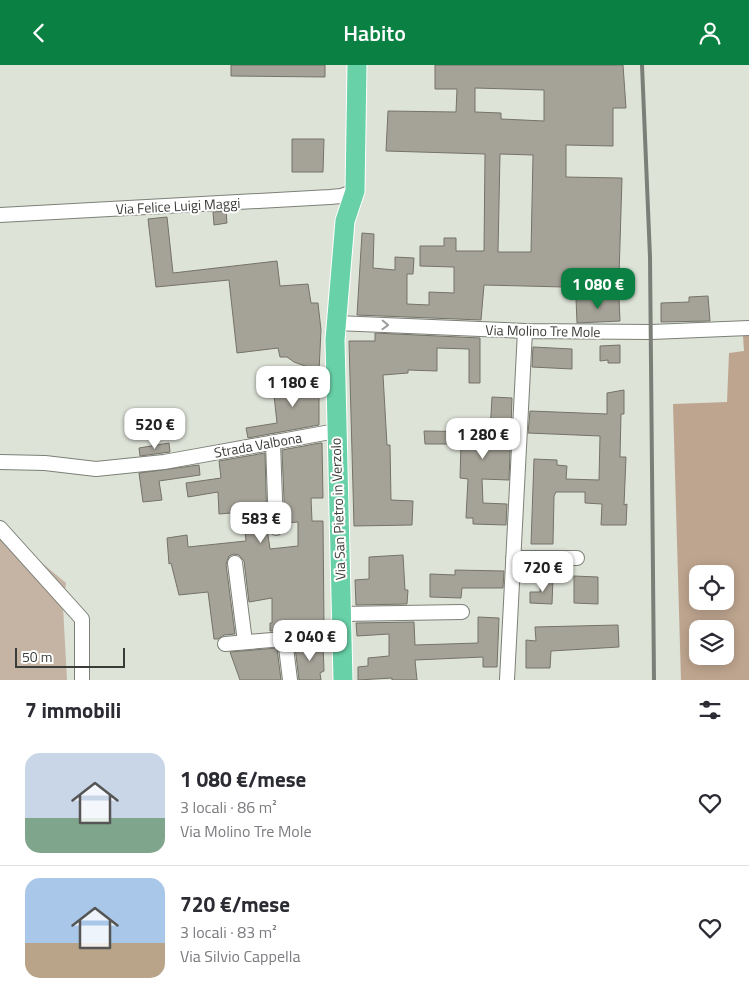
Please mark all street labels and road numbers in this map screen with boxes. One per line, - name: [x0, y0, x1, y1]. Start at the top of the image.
- street label: Via Felice Luigi Maggi: [115, 192, 241, 219]
- street label: Via Molino Tre Mole: [485, 319, 601, 342]
- street label: Strada Valbona: [212, 426, 304, 463]
- street label: Via San Pietro in Verzolo: [325, 437, 350, 581]

